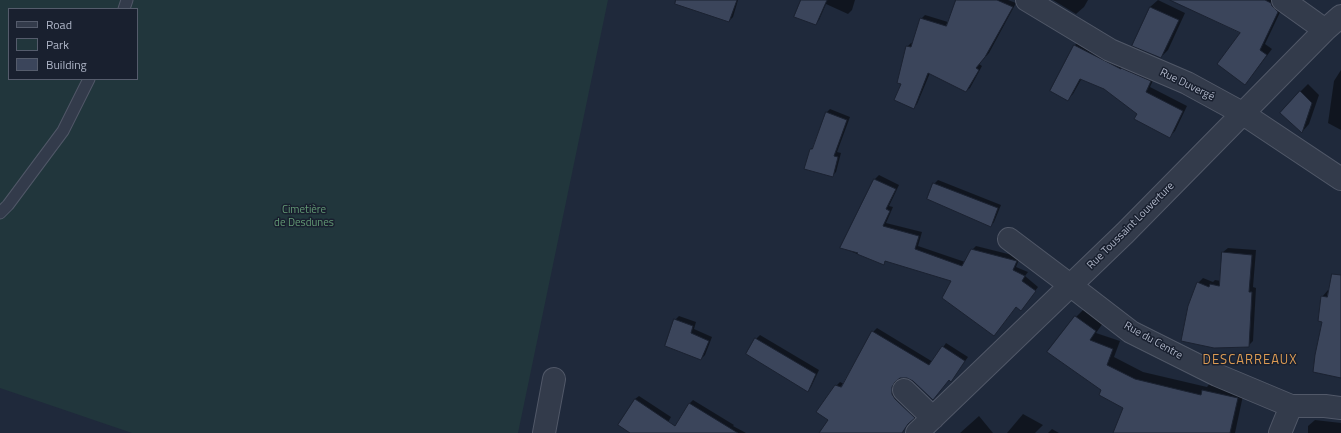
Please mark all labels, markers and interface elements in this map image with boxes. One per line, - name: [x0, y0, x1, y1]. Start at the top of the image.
- legend: [8, 8, 138, 80]
- text: Road: [46, 15, 72, 34]
- text: Park: [46, 35, 69, 54]
- text: Building: [46, 55, 87, 74]
- street label: Rue Duvergé: [1158, 66, 1216, 104]
- street label: Rue Toussaint Louverture: [1085, 180, 1177, 272]
- park label: Cimetière de Desdunes: [274, 203, 334, 229]
- street label: Rue du Centre: [1121, 319, 1185, 363]
- district label: DESCARREAUX: [1203, 353, 1297, 369]

